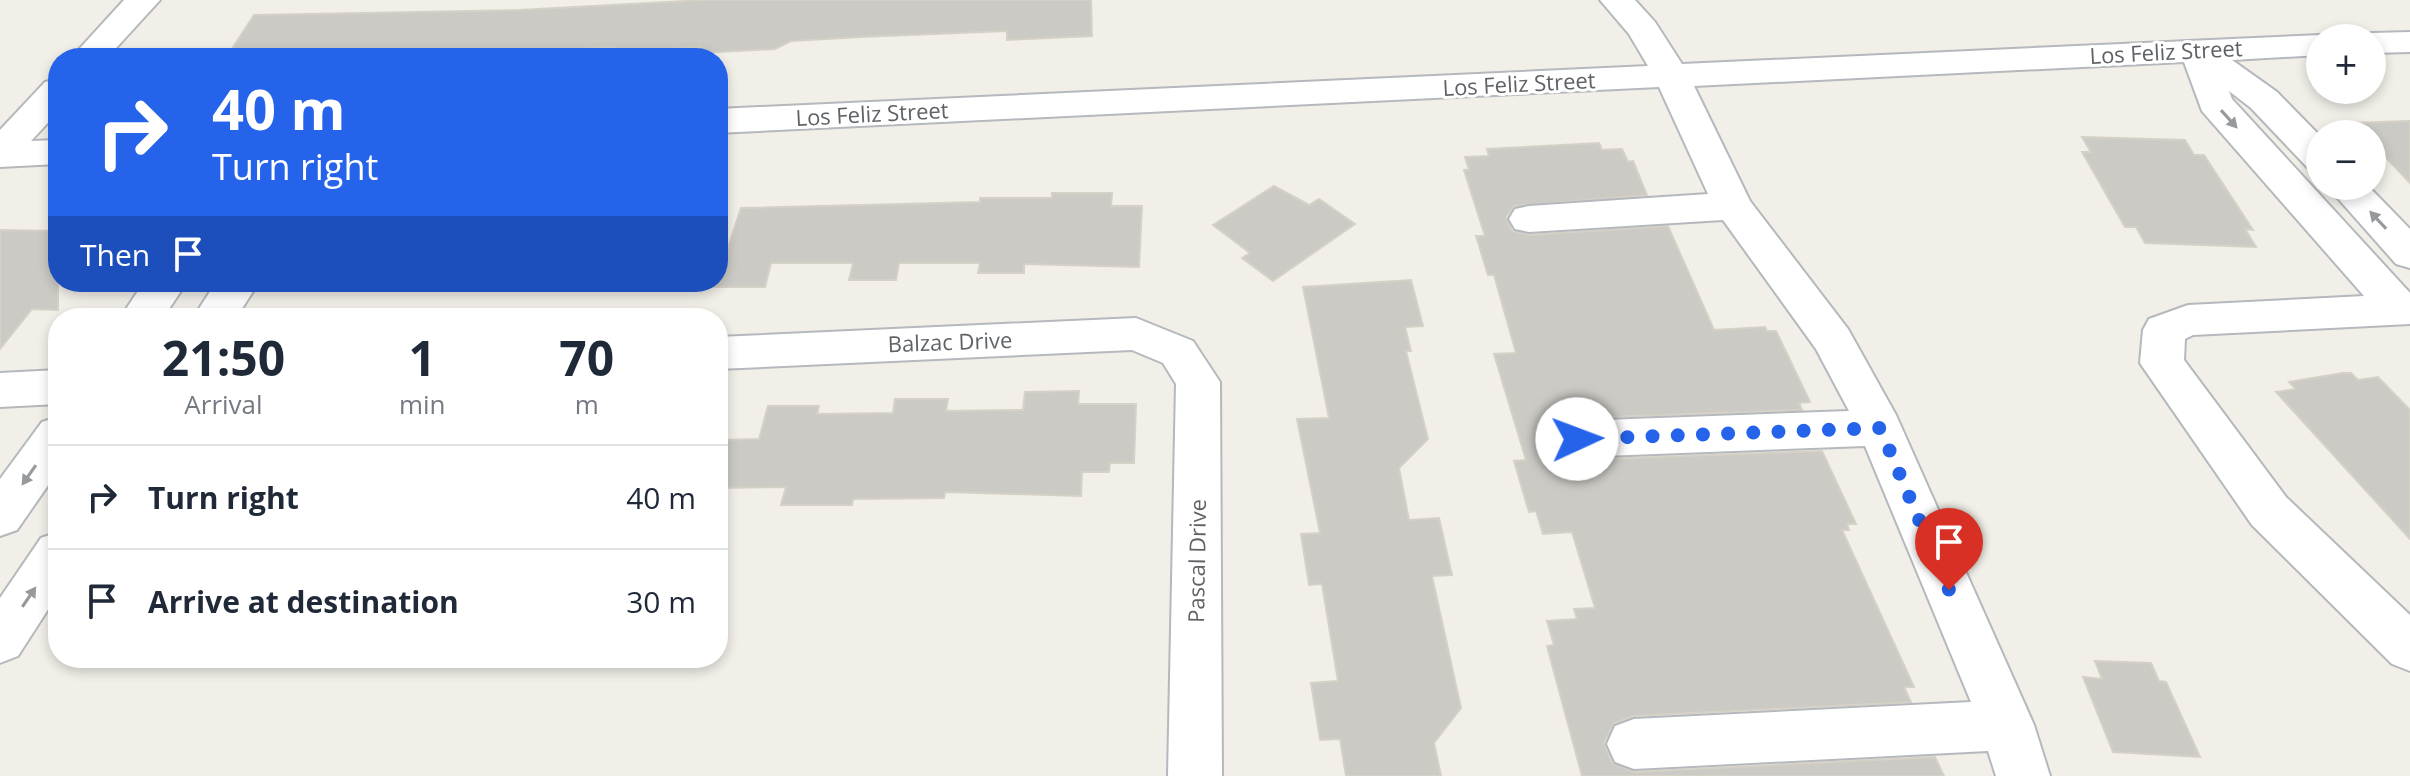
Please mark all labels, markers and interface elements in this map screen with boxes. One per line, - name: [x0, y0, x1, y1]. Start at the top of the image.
- map controls: [2306, 24, 2386, 200]
- button: +: [2306, 24, 2386, 104]
- street label: Los Feliz Street: [2089, 32, 2243, 70]
- street label: Los Feliz Street: [1442, 64, 1596, 102]
- text: 40 m: [212, 70, 346, 146]
- icon: right: [80, 80, 184, 184]
- street label: Los Feliz Street: [795, 94, 949, 132]
- one-way arrow: [2220, 109, 2238, 128]
- button: −: [2306, 120, 2386, 200]
- text: Turn right: [212, 142, 378, 191]
- one-way arrow: [2369, 211, 2387, 230]
- icon: arrive: [166, 232, 210, 276]
- text: Then: [80, 234, 150, 275]
- street label: Balzac Drive: [887, 324, 1013, 358]
- text: 21:50: [162, 325, 285, 390]
- text: 1: [409, 325, 436, 390]
- text: 70: [559, 325, 614, 390]
- text: Arrival: [184, 386, 263, 422]
- text: min: [399, 386, 446, 422]
- text: m: [575, 386, 599, 422]
- position arrow: [1535, 397, 1619, 481]
- one-way arrow: [22, 465, 37, 486]
- icon: right: [80, 475, 124, 519]
- text: Turn right: [148, 477, 299, 518]
- text: 40 m: [626, 477, 696, 518]
- street label: Pascal Drive: [1180, 499, 1212, 623]
- pin: [1915, 508, 1983, 590]
- icon: arrive: [1927, 520, 1971, 564]
- icon: arrive: [80, 579, 124, 623]
- text: Arrive at destination: [148, 581, 459, 622]
- text: 30 m: [626, 581, 696, 622]
- one-way arrow: [21, 586, 36, 607]

